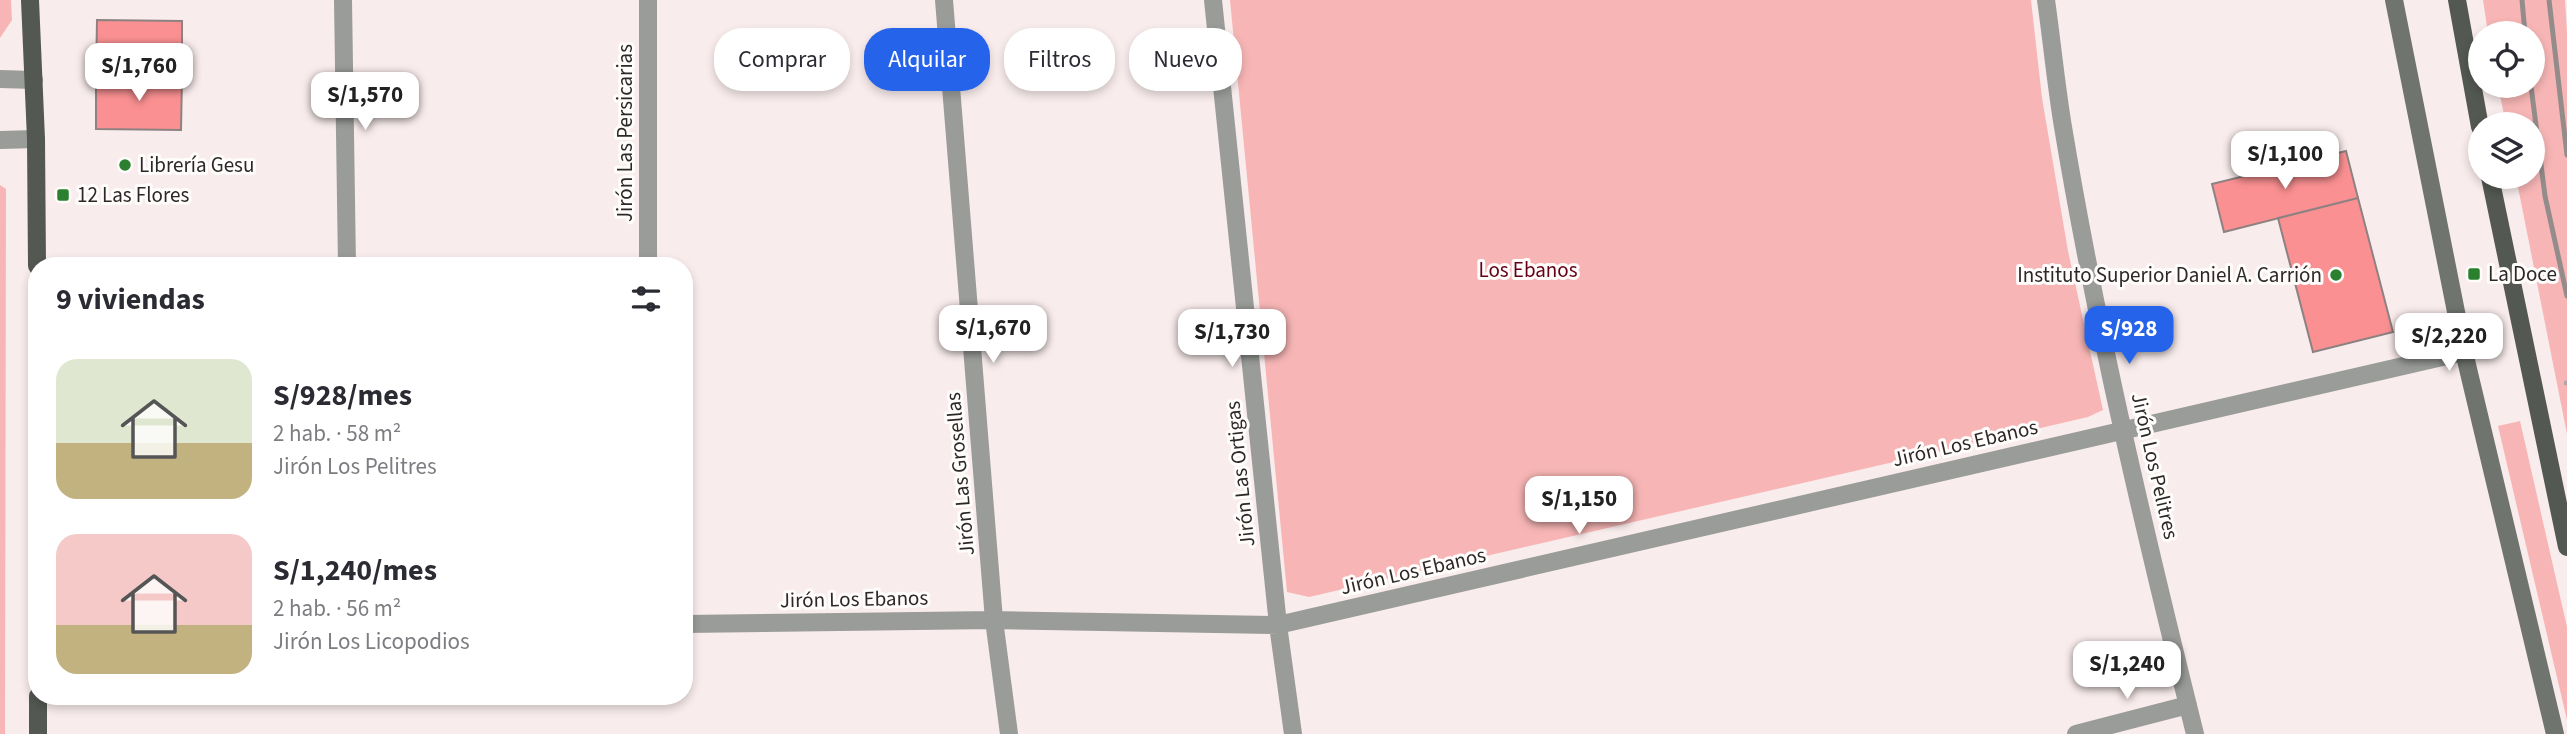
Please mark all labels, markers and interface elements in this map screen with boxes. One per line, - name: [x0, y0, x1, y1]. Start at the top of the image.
- map controls: [2468, 21, 2545, 189]
- button: locate: [2468, 21, 2545, 98]
- chip: Comprar: [714, 28, 850, 91]
- chip: Alquilar: [864, 28, 990, 91]
- chip: Filtros: [1004, 28, 1115, 91]
- chip: Nuevo: [1129, 28, 1242, 91]
- pin: S/1,760: [74, 43, 204, 103]
- street label: Jirón Las Persicarias: [610, 44, 640, 222]
- text: S/1,760: [101, 49, 177, 82]
- pin: S/1,570: [300, 72, 430, 132]
- text: S/1,570: [327, 78, 403, 111]
- button: layers: [2468, 112, 2545, 189]
- pin: S/1,100: [2220, 132, 2350, 191]
- text: S/1,100: [2247, 137, 2323, 170]
- place label: Librería Gesu: [139, 150, 254, 180]
- marker: Librería Gesu: [117, 157, 133, 173]
- place label: 12 Las Flores: [77, 180, 189, 210]
- marker: 12 Las Flores: [55, 187, 71, 203]
- park label: Los Ebanos: [1479, 255, 1578, 285]
- place label: La Doce: [2488, 259, 2557, 289]
- place label: Instituto Superior Daniel A. Carrión: [2017, 260, 2322, 290]
- marker: La Doce: [2466, 266, 2482, 282]
- marker: Instituto Superior Daniel A. Carrión: [2328, 267, 2344, 283]
- text: 9 viviendas: [56, 278, 205, 321]
- icon: filters: [627, 280, 665, 318]
- pin: S/1,670: [928, 306, 1058, 365]
- pin: S/928: [2080, 306, 2178, 366]
- pin: S/1,730: [1167, 310, 1297, 369]
- text: S/1,670: [955, 311, 1031, 344]
- text: S/928: [2100, 312, 2158, 345]
- pin: S/2,220: [2384, 314, 2514, 373]
- text: S/1,730: [1194, 315, 1270, 348]
- text: S/2,220: [2411, 319, 2487, 352]
- text: S/928/mes: [273, 374, 412, 417]
- icon: home: [112, 387, 196, 471]
- street label: Jirón Los Pelitres: [2124, 390, 2186, 542]
- street label: Jirón Las Grosellas: [938, 391, 982, 557]
- street label: Jirón Las Ortigas: [1217, 399, 1263, 548]
- street label: Jirón Los Ebanos: [1889, 412, 2041, 474]
- text: 2 hab. · 58 m²: [273, 417, 401, 450]
- text: Jirón Los Pelitres: [273, 450, 437, 483]
- pin: S/1,150: [1514, 476, 1644, 536]
- text: S/1,150: [1541, 482, 1617, 515]
- street label: Jirón Los Ebanos: [1337, 540, 1489, 602]
- text: S/1,240/mes: [273, 549, 437, 592]
- icon: home: [112, 562, 196, 646]
- street label: Jirón Los Ebanos: [780, 583, 929, 615]
- text: 2 hab. · 56 m²: [273, 592, 401, 625]
- text: Jirón Los Licopodios: [273, 625, 470, 658]
- pin: S/1,240: [2062, 642, 2192, 701]
- text: S/1,240: [2089, 647, 2165, 680]

